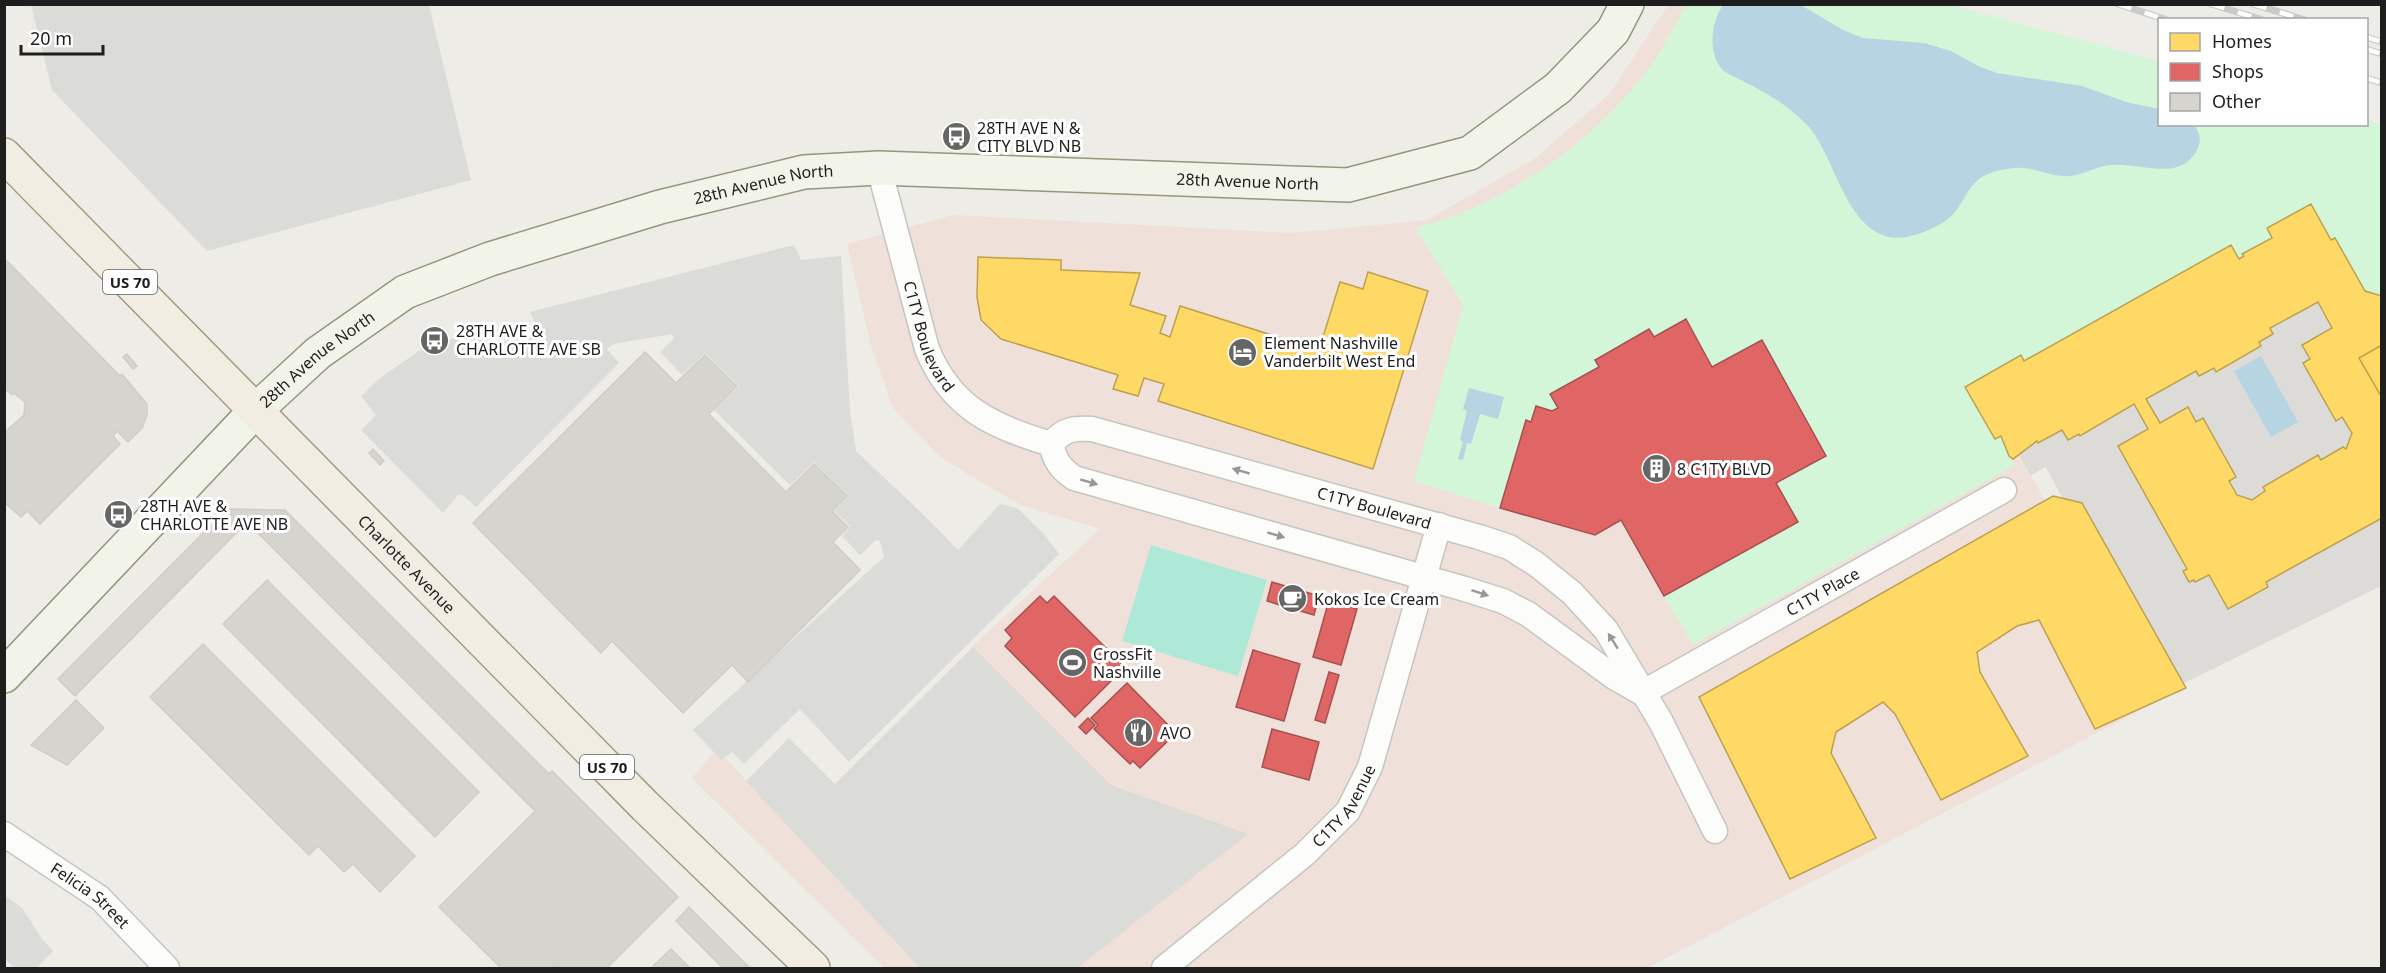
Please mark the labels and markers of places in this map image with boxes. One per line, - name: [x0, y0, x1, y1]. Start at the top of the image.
- place label: 28TH AVE N & CITY BLVD NB: [977, 117, 1081, 157]
- bus stop icon: 28TH AVE N & CITY BLVD NB: [940, 121, 972, 153]
- place label: 28TH AVE & CHARLOTTE AVE SB: [456, 320, 601, 360]
- bus stop icon: 28TH AVE & CHARLOTTE AVE SB: [419, 324, 451, 356]
- place label: Element Nashville Vanderbilt West End: [1264, 332, 1415, 372]
- hotel icon: Element Nashville Vanderbilt West End: [1227, 336, 1259, 368]
- building icon: 8 C1TY BLVD: [1640, 453, 1672, 485]
- place label: 8 C1TY BLVD: [1677, 458, 1771, 480]
- place label: 28TH AVE & CHARLOTTE AVE NB: [140, 495, 288, 535]
- bus stop icon: 28TH AVE & CHARLOTTE AVE NB: [103, 499, 135, 531]
- cafe icon: Kokos Ice Cream: [1277, 583, 1309, 615]
- place label: Kokos Ice Cream: [1314, 588, 1439, 610]
- place label: CrossFit Nashville: [1093, 643, 1161, 683]
- sports icon: CrossFit Nashville: [1056, 647, 1088, 679]
- restaurant icon: AVO: [1123, 717, 1155, 749]
- place label: AVO: [1160, 722, 1192, 744]

